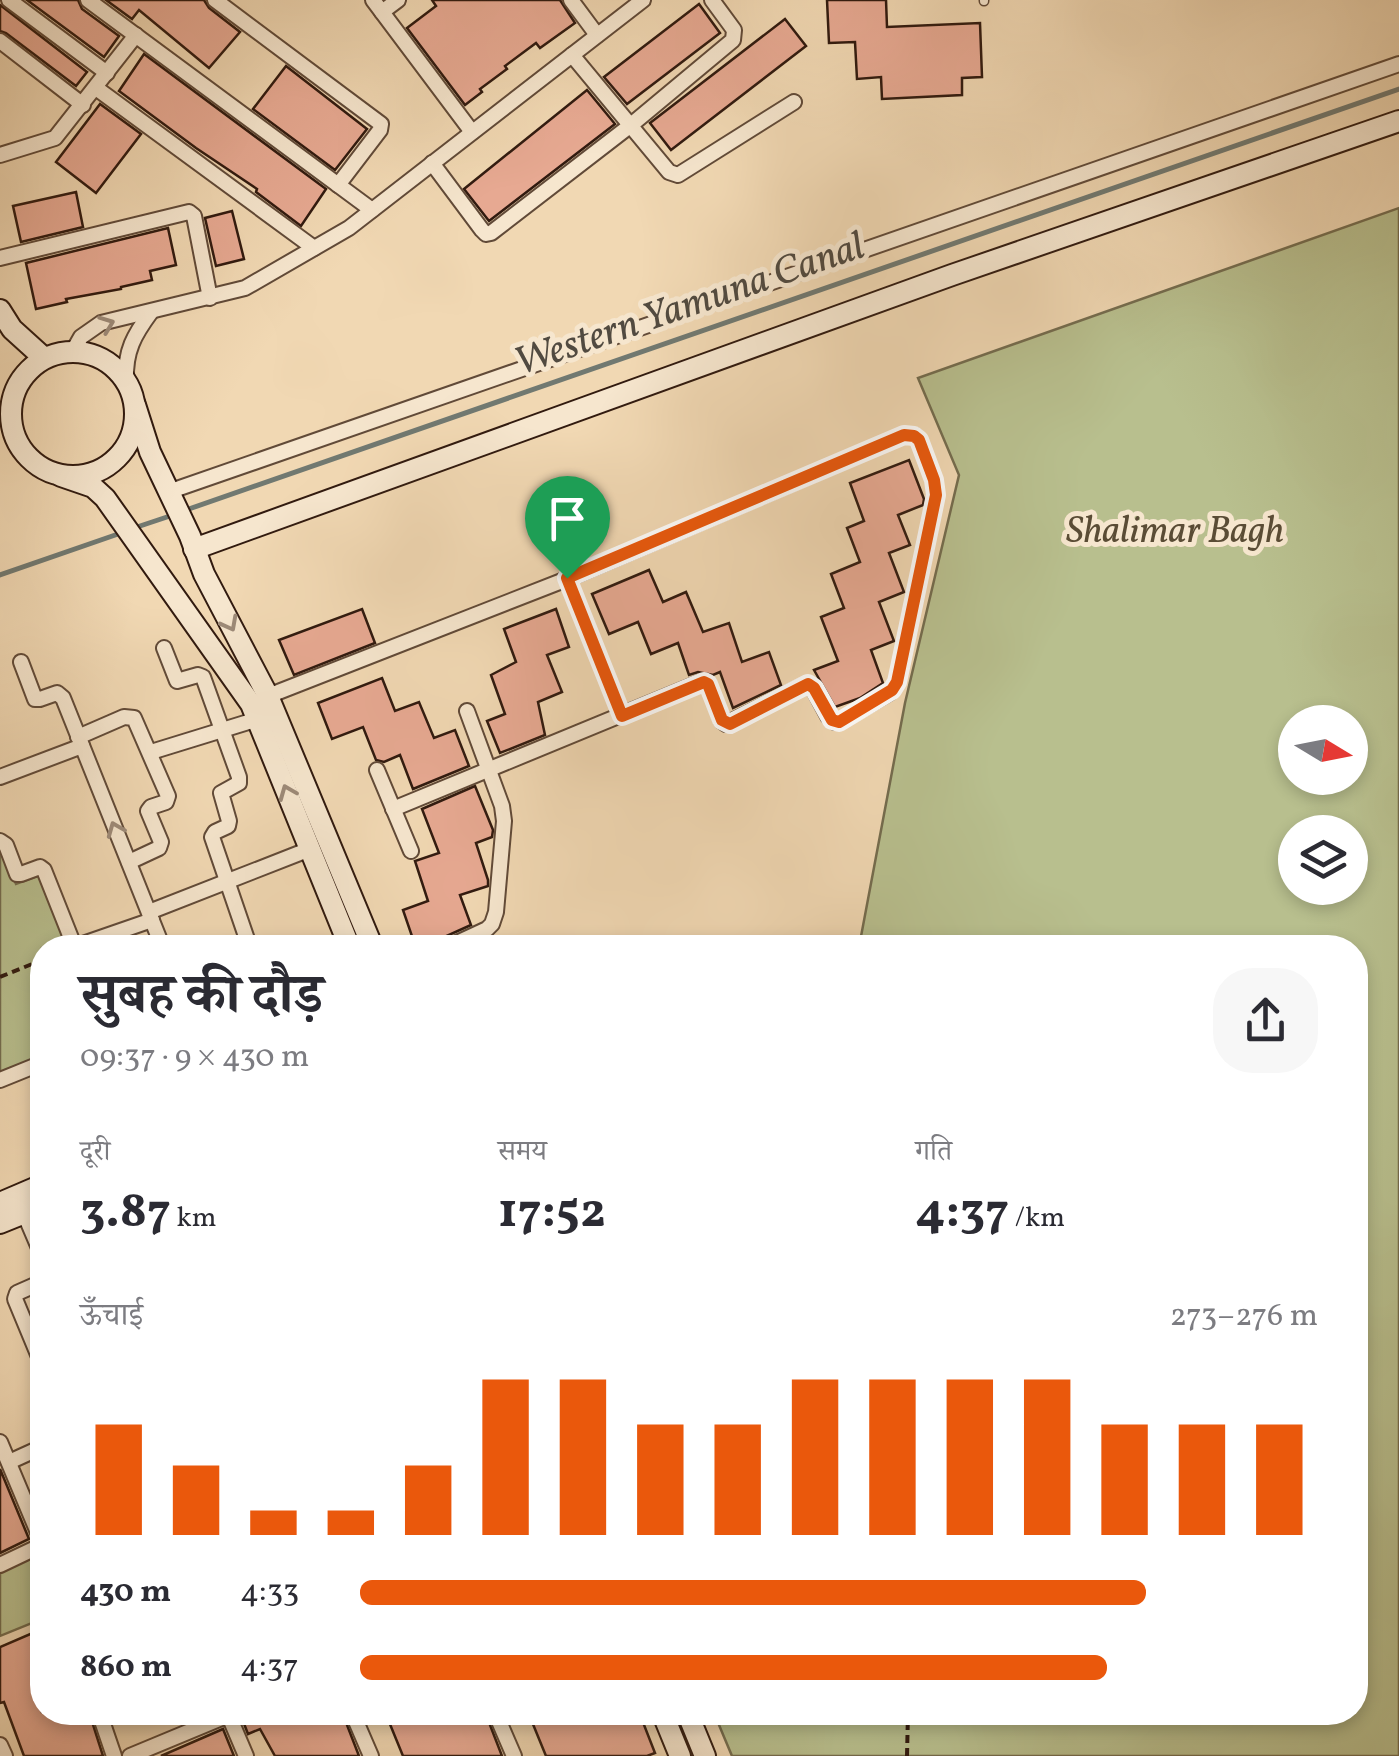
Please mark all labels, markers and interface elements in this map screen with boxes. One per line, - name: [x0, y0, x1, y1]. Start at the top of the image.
- water label: Western Yamuna Canal: [507, 220, 873, 392]
- one-way arrow: [97, 316, 115, 336]
- pin: [525, 476, 610, 579]
- icon: arrive: [540, 491, 595, 546]
- park label: Shalimar Bagh: [1066, 506, 1284, 559]
- one-way arrow: [218, 614, 237, 632]
- north arrow: [1278, 705, 1368, 795]
- map controls: [1278, 705, 1368, 905]
- one-way arrow: [279, 784, 299, 802]
- button: layers: [1278, 815, 1368, 905]
- one-way arrow: [107, 821, 127, 839]
- text: सुबह की दौड़: [80, 960, 323, 1036]
- button: share: [1213, 968, 1318, 1073]
- text: 09:37 · 9 × 430 m: [80, 1036, 309, 1080]
- text: दूरी: [80, 1133, 110, 1172]
- text: समय: [498, 1133, 547, 1172]
- text: गति: [915, 1133, 952, 1172]
- text: 3.87: [80, 1178, 171, 1248]
- text: 17:52: [498, 1178, 606, 1248]
- text: 4:37: [915, 1178, 1009, 1248]
- text: km: [171, 1199, 217, 1238]
- text: /km: [1009, 1199, 1065, 1238]
- text: ऊँचाई: [80, 1295, 143, 1339]
- text: 273–276 m: [1170, 1295, 1318, 1339]
- text: 430 m: [80, 1571, 171, 1615]
- text: 4:33: [240, 1571, 299, 1615]
- text: 860 m: [80, 1646, 172, 1690]
- text: 4:37: [240, 1646, 299, 1690]

